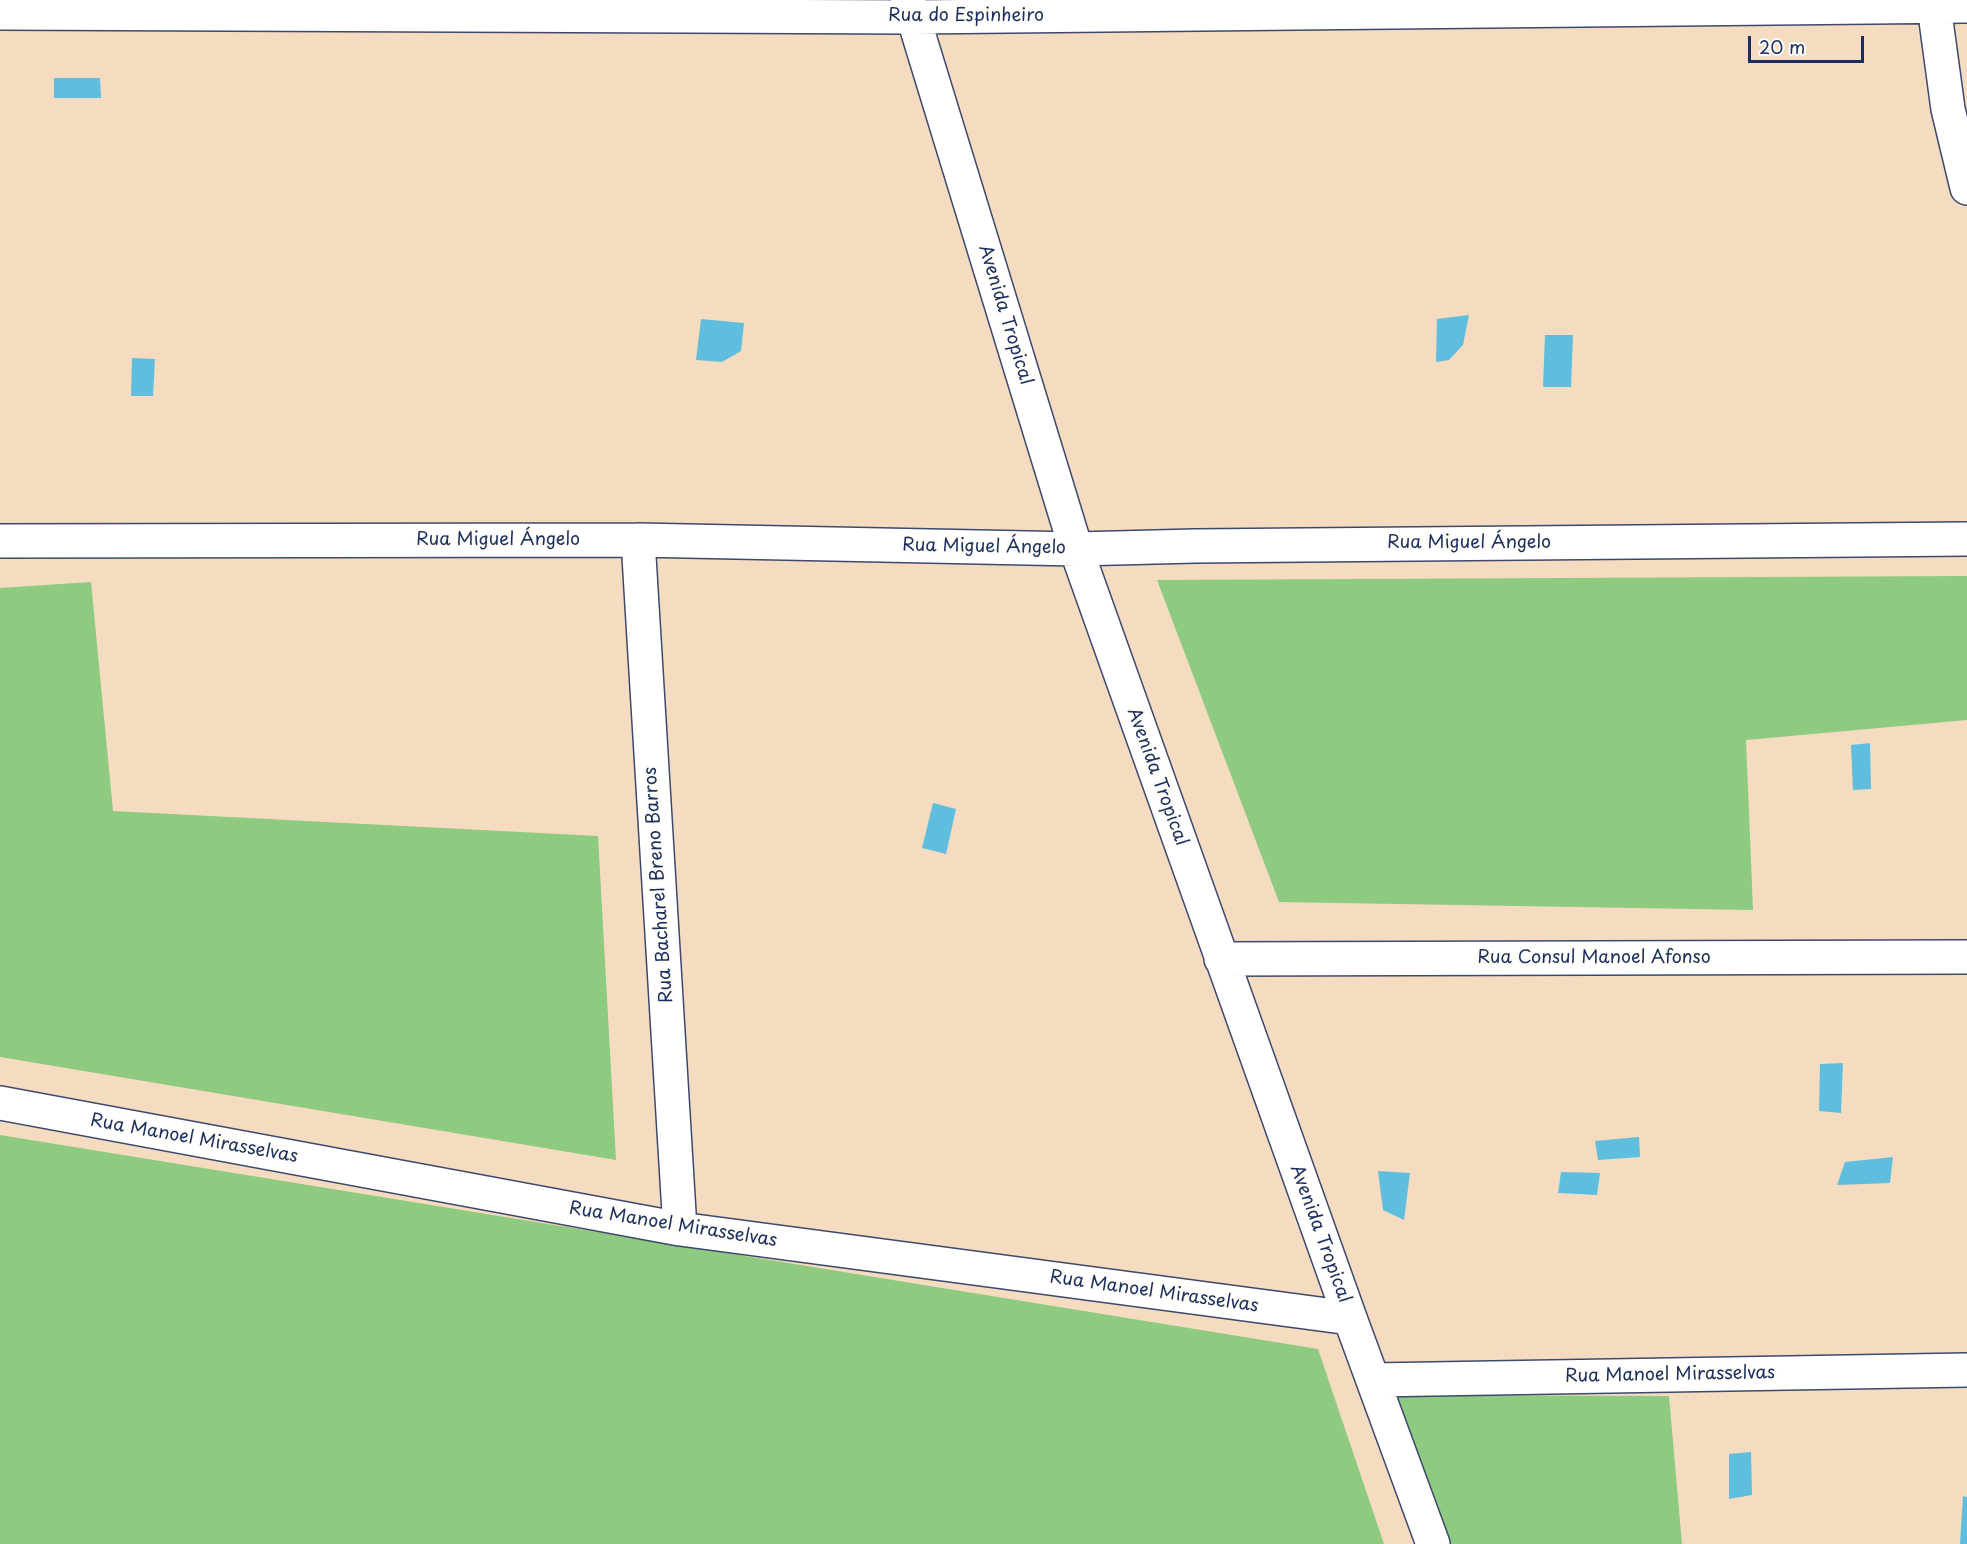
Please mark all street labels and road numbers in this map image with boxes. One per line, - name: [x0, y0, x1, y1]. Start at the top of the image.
- street label: Rua do Espinheiro: [888, 5, 1044, 27]
- street label: Avenida Tropical: [973, 242, 1037, 388]
- street label: Rua Miguel Ángelo: [416, 529, 580, 551]
- street label: Rua Miguel Ángelo: [1387, 532, 1551, 554]
- street label: Rua Miguel Ángelo: [902, 535, 1066, 559]
- street label: Avenida Tropical: [1122, 705, 1192, 849]
- street label: Rua Bacharel Breno Barros: [640, 766, 678, 1004]
- street label: Rua Consul Manoel Afonso: [1477, 947, 1711, 969]
- street label: Rua Manoel Mirasselvas: [89, 1110, 299, 1168]
- street label: Avenida Tropical: [1285, 1162, 1355, 1306]
- street label: Rua Manoel Mirasselvas: [567, 1198, 779, 1252]
- street label: Rua Manoel Mirasselvas: [1048, 1267, 1260, 1317]
- street label: Rua Manoel Mirasselvas: [1565, 1362, 1775, 1388]

